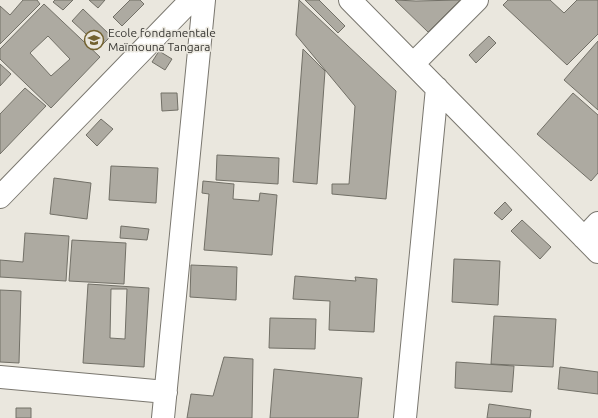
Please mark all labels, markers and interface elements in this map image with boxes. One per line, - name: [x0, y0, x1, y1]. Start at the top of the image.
- place label: Ecole fondamentale Maïmouna Tangara: [108, 26, 216, 53]
- school or university icon: Ecole fondamentale Maïmouna Tangara: [83, 29, 105, 51]

